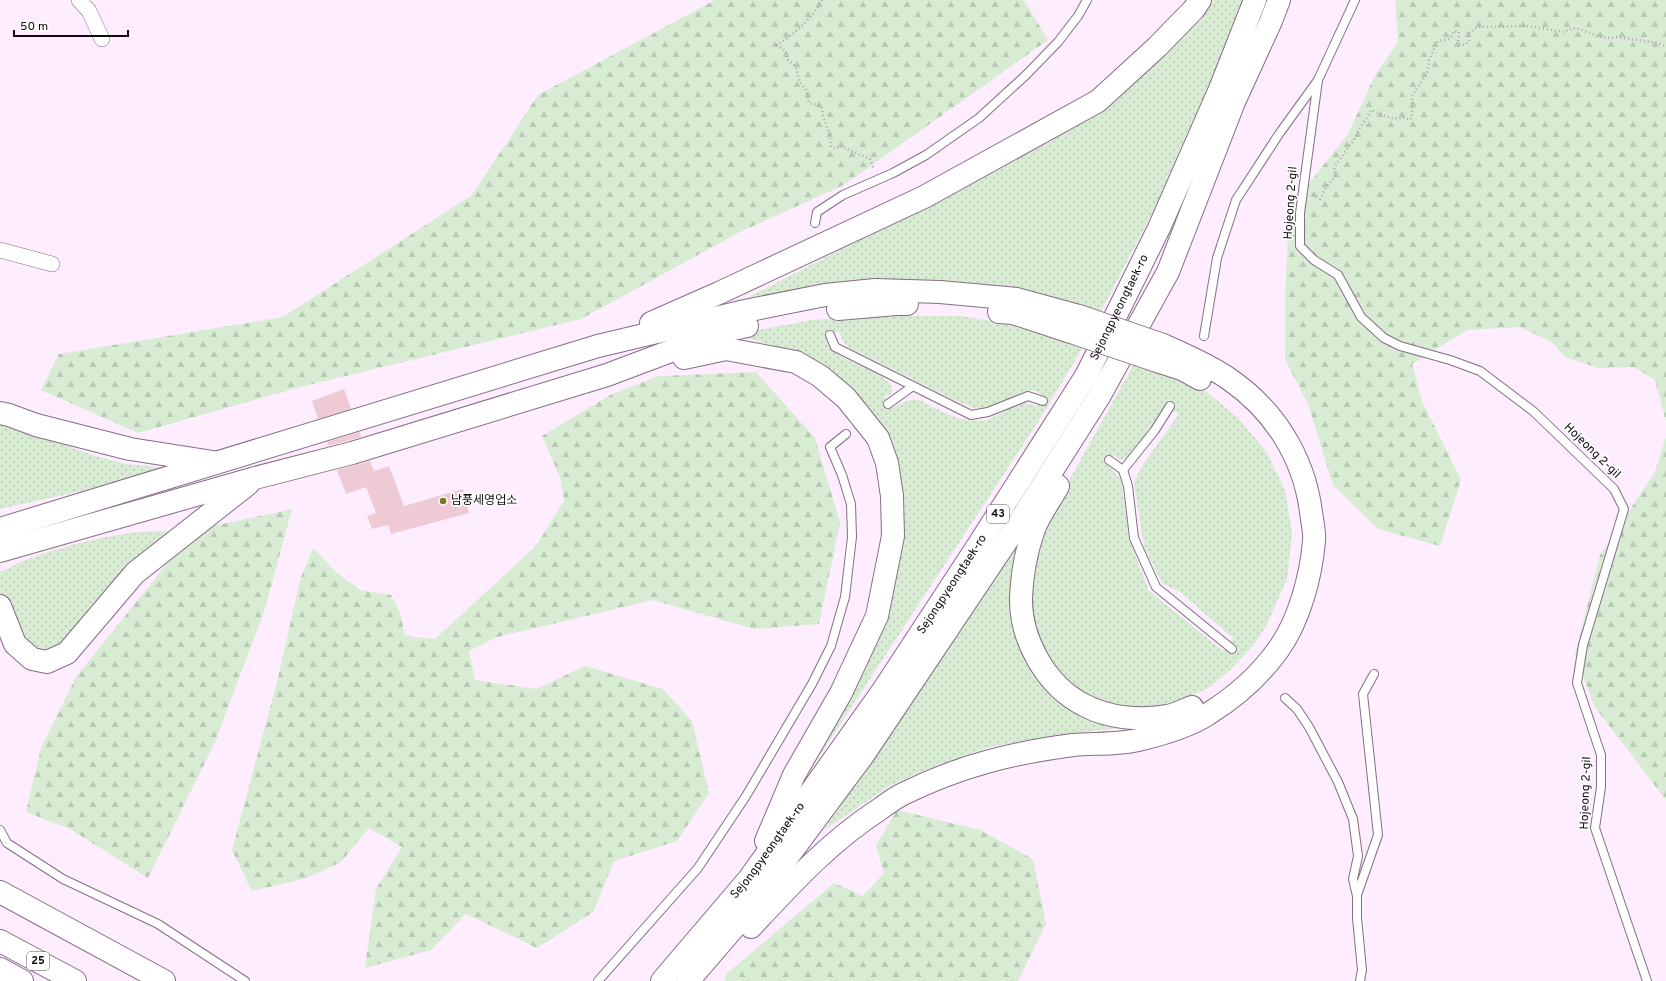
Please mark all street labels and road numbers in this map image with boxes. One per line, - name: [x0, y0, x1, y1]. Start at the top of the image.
- street label: Hojeong 2-gil: [1280, 166, 1302, 240]
- street label: Sejongpyeongtaek-ro: [1087, 252, 1153, 363]
- street label: Hojeong 2-gil: [1560, 420, 1624, 482]
- road number: 43: [987, 505, 1009, 523]
- street label: Sejongpyeongtaek-ro: [914, 531, 991, 638]
- street label: Hojeong 2-gil: [1577, 756, 1595, 830]
- street label: Sejongpyeongtaek-ro: [727, 799, 809, 903]
- road number: 25: [27, 952, 49, 970]

